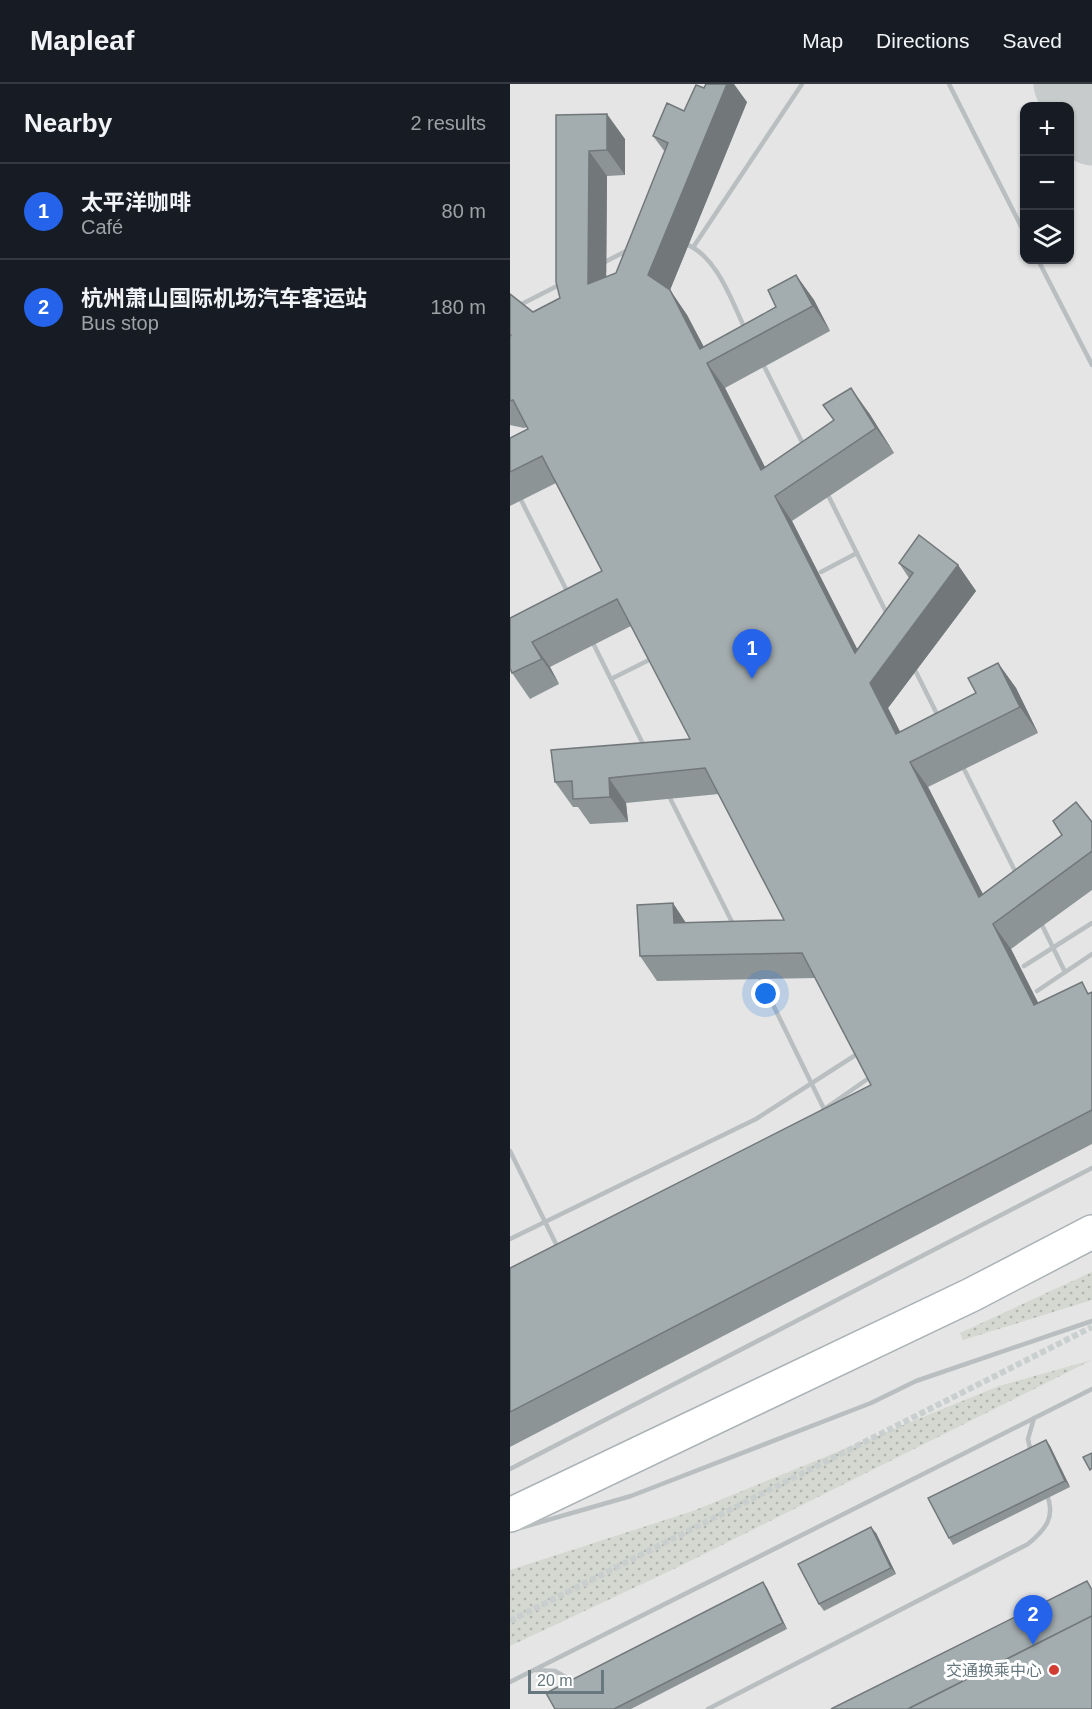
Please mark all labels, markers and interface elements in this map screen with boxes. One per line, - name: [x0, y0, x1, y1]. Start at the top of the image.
- text: Mapleaf: [30, 25, 134, 56]
- text: Map: [802, 29, 843, 52]
- text: Directions: [876, 29, 969, 52]
- text: Saved: [1002, 29, 1062, 52]
- map controls: [1020, 102, 1074, 264]
- button: +: [1020, 102, 1074, 156]
- text: Nearby: [24, 108, 112, 138]
- text: 2 results: [410, 112, 486, 134]
- button: −: [1020, 156, 1074, 210]
- text: 太平洋咖啡: [81, 190, 191, 215]
- text: 1: [38, 200, 49, 222]
- text: 80 m: [442, 200, 486, 222]
- button: layers: [1020, 210, 1074, 264]
- text: Café: [81, 216, 123, 238]
- text: 杭州萧山国际机场汽车客运站: [81, 286, 367, 311]
- text: 2: [38, 296, 49, 318]
- text: 180 m: [430, 296, 486, 318]
- text: Bus stop: [81, 312, 159, 334]
- pin: 1: [732, 630, 772, 679]
- your location: [751, 979, 780, 1008]
- pin: 2: [1014, 1596, 1052, 1645]
- place label: 交通换乘中心: [946, 1662, 1042, 1679]
- marker: 交通换乘中心: [1047, 1663, 1061, 1677]
- scale bar: [528, 1667, 604, 1694]
- text: 20 m: [537, 1672, 573, 1689]

